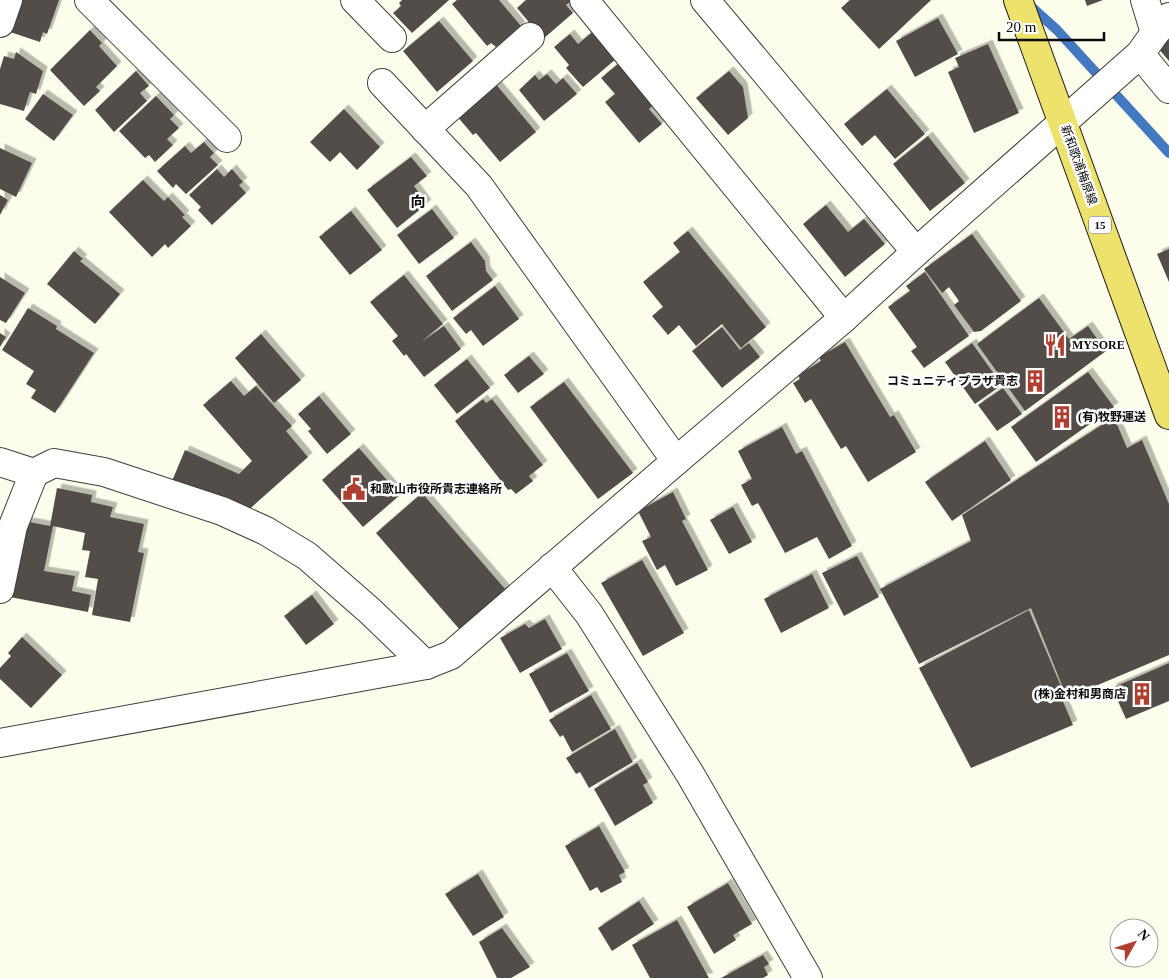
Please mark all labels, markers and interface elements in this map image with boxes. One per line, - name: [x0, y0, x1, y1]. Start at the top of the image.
- scale bar: [999, 10, 1104, 42]
- text: 20 m: [1006, 19, 1037, 35]
- street label: 新和歌浦梅原線: [1058, 123, 1100, 207]
- district label: 向: [410, 194, 426, 210]
- road number: 15: [1089, 216, 1111, 234]
- restaurant icon: MYSORE: [1042, 332, 1068, 358]
- place label: MYSORE: [1072, 338, 1125, 352]
- building icon: コミュニティプラザ貴志: [1022, 368, 1048, 394]
- place label: コミュニティプラザ貴志: [887, 374, 1018, 388]
- building icon: (有)牧野運送: [1049, 404, 1075, 430]
- place label: (有)牧野運送: [1078, 410, 1146, 424]
- public building icon: 和歌山市役所貴志連絡所: [341, 476, 367, 502]
- place label: 和歌山市役所貴志連絡所: [370, 482, 502, 496]
- building icon: (株)金村和男商店: [1129, 681, 1155, 707]
- place label: (株)金村和男商店: [1034, 687, 1126, 701]
- north arrow: [1109, 918, 1159, 968]
- text: N: [1135, 926, 1153, 944]

